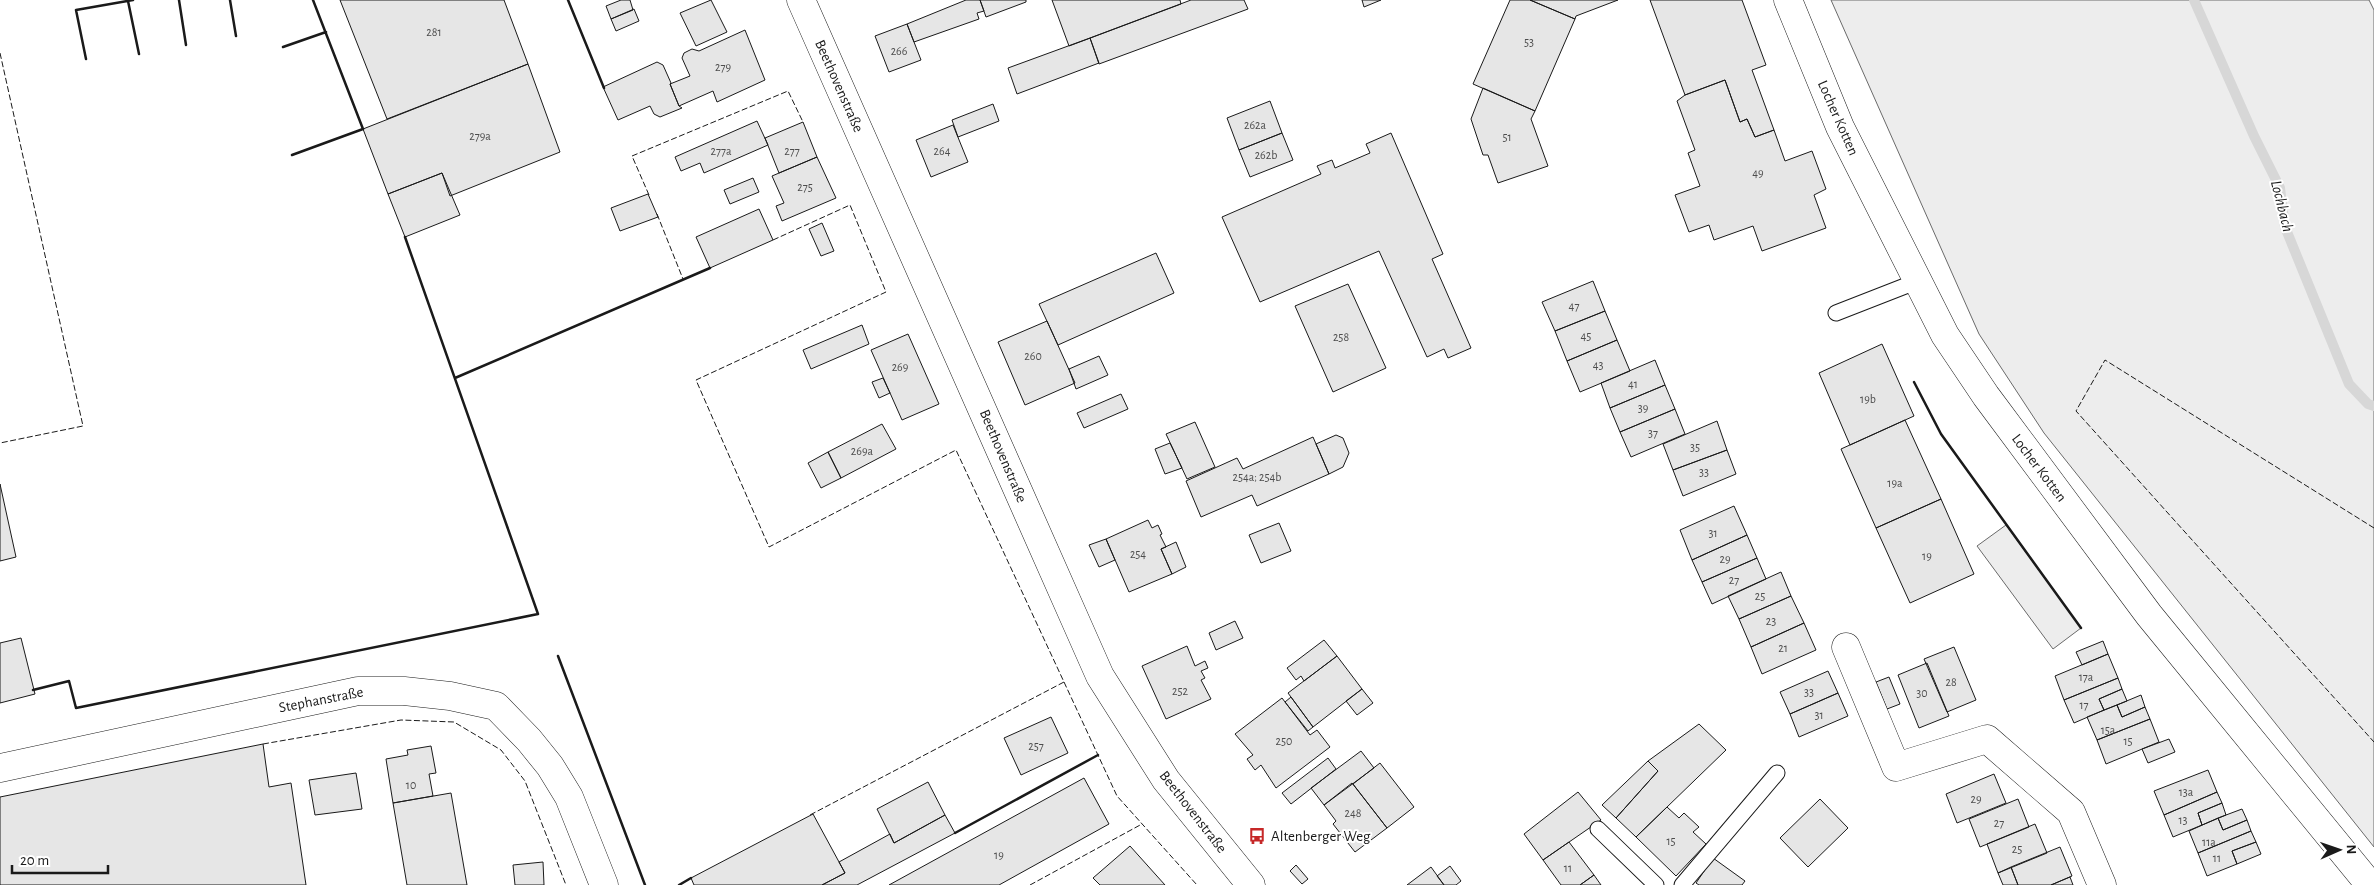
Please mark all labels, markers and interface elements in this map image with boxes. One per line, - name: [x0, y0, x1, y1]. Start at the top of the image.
- house number: 281: [426, 26, 442, 38]
- house number: 53: [1524, 36, 1534, 48]
- street label: Beethovenstraße: [812, 38, 866, 135]
- house number: 266: [891, 45, 908, 57]
- house number: 279: [715, 61, 731, 73]
- street label: Locher Kotten: [1815, 78, 1861, 158]
- house number: 262a: [1244, 119, 1267, 131]
- house number: 279a: [469, 130, 491, 142]
- house number: 51: [1502, 131, 1512, 143]
- house number: 277a: [710, 145, 732, 157]
- house number: 277: [784, 145, 800, 157]
- house number: 264: [934, 145, 951, 157]
- house number: 262b: [1255, 149, 1277, 161]
- house number: 49: [1752, 167, 1764, 179]
- water label: Lochbach: [2268, 179, 2296, 233]
- house number: 275: [797, 181, 813, 193]
- house number: 47: [1569, 300, 1579, 312]
- house number: 45: [1581, 330, 1591, 342]
- house number: 258: [1333, 331, 1349, 343]
- house number: 260: [1024, 350, 1042, 362]
- house number: 43: [1593, 359, 1603, 371]
- house number: 269: [892, 361, 909, 373]
- house number: 41: [1628, 378, 1638, 390]
- house number: 19b: [1860, 393, 1876, 405]
- house number: 39: [1638, 402, 1649, 414]
- street label: Beethovenstraße: [977, 407, 1029, 505]
- house number: 37: [1648, 427, 1658, 439]
- street label: Locher Kotten: [2009, 431, 2069, 505]
- house number: 35: [1690, 441, 1700, 453]
- house number: 269a: [851, 445, 874, 457]
- house number: 33: [1699, 466, 1709, 478]
- house number: 254a; 254b: [1233, 471, 1281, 483]
- house number: 19a: [1887, 477, 1903, 489]
- house number: 31: [1708, 527, 1718, 539]
- house number: 254: [1130, 548, 1146, 560]
- house number: 19: [1922, 550, 1932, 562]
- house number: 29: [1719, 553, 1731, 565]
- house number: 27: [1729, 574, 1739, 586]
- house number: 25: [1755, 590, 1765, 602]
- house number: 23: [1766, 615, 1776, 627]
- house number: 21: [1778, 642, 1788, 654]
- house number: 17a: [2079, 671, 2094, 683]
- house number: 28: [1945, 676, 1957, 688]
- street label: Stephanstraße: [277, 684, 365, 716]
- house number: 252: [1172, 685, 1189, 697]
- house number: 33: [1804, 686, 1814, 698]
- house number: 30: [1916, 687, 1928, 699]
- house number: 17: [2079, 699, 2089, 711]
- house number: 31: [1814, 709, 1824, 721]
- house number: 15a: [2101, 724, 2116, 736]
- house number: 250: [1276, 735, 1292, 747]
- house number: 15: [2123, 735, 2133, 747]
- house number: 257: [1028, 740, 1044, 752]
- street label: Beethovenstraße: [1156, 768, 1230, 856]
- house number: 10: [406, 779, 416, 791]
- house number: 13a: [2179, 786, 2194, 798]
- house number: 29: [1970, 793, 1982, 805]
- house number: 248: [1345, 807, 1362, 819]
- house number: 13: [2178, 814, 2188, 826]
- house number: 27: [1994, 817, 2004, 829]
- north arrow: [2314, 825, 2364, 875]
- bus stop icon: Altenberger Weg: [1247, 826, 1267, 846]
- place label: Altenberger Weg: [1271, 829, 1371, 844]
- house number: 15: [1666, 835, 1676, 847]
- house number: 11a: [2202, 836, 2216, 848]
- scale bar: [12, 842, 109, 874]
- house number: 25: [2012, 843, 2022, 855]
- text: N: [2344, 844, 2358, 855]
- house number: 19: [994, 849, 1004, 861]
- house number: 11: [2213, 852, 2221, 864]
- text: 20 m: [20, 853, 49, 868]
- house number: 11: [1564, 862, 1572, 874]

